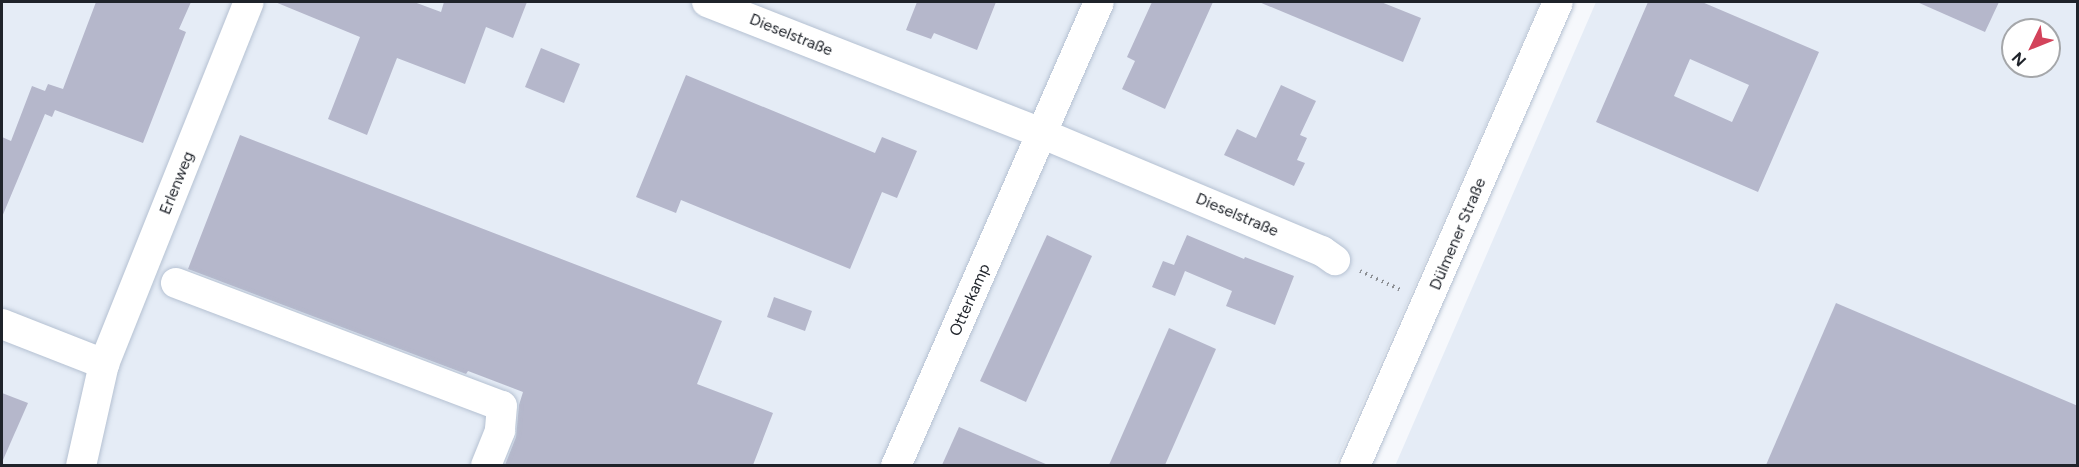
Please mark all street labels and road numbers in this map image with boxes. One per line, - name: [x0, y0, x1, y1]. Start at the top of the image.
- street label: Dieselstraße: [747, 10, 835, 60]
- street label: Erlenweg: [156, 149, 198, 217]
- street label: Dülmener Straße: [1426, 175, 1490, 293]
- street label: Dieselstraße: [1193, 189, 1281, 241]
- street label: Otterkamp: [945, 261, 995, 339]

